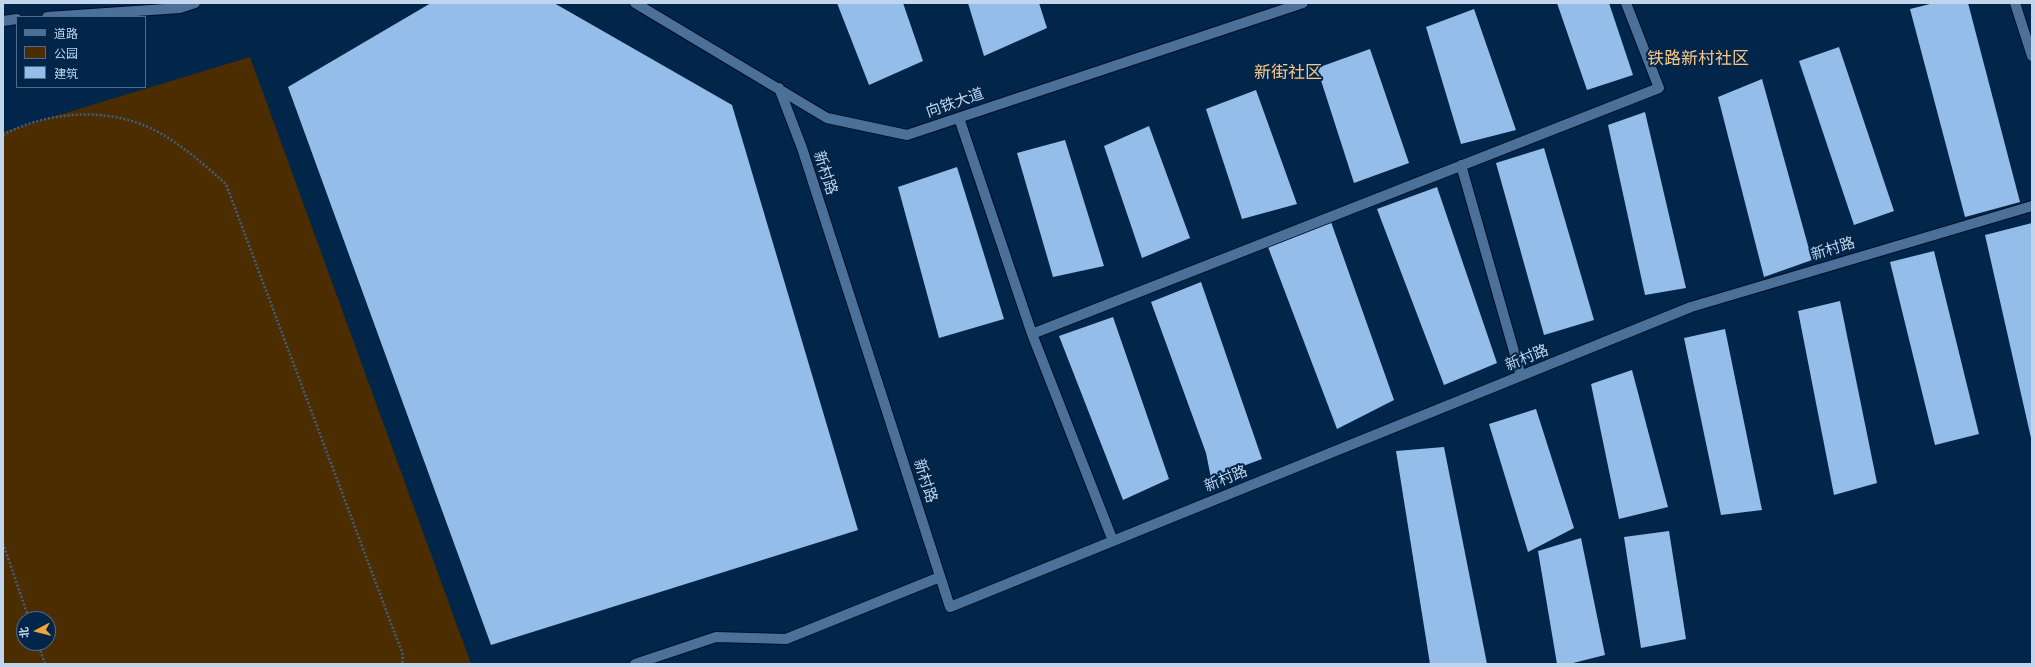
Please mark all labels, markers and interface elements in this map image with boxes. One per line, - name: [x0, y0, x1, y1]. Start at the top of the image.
- legend: [16, 16, 146, 88]
- text: 道路: [54, 27, 78, 41]
- text: 公园: [54, 47, 78, 61]
- district label: 铁路新村社区: [1647, 49, 1749, 69]
- district label: 新街社区: [1254, 63, 1322, 83]
- text: 建筑: [54, 67, 78, 81]
- street label: 向铁大道: [924, 85, 986, 121]
- street label: 新村路: [809, 149, 841, 197]
- street label: 新村路: [1809, 234, 1857, 264]
- street label: 新村路: [1503, 341, 1551, 375]
- street label: 新村路: [909, 457, 941, 505]
- street label: 新村路: [1202, 462, 1250, 496]
- north arrow: [16, 611, 56, 651]
- text: 北: [17, 626, 32, 639]

